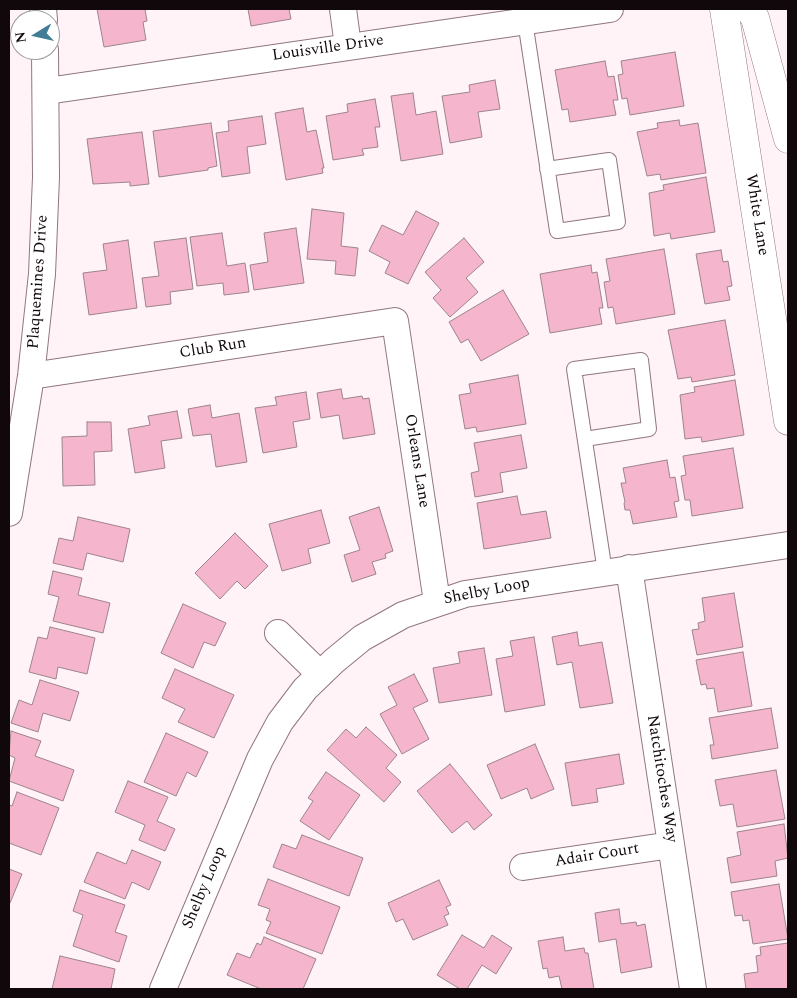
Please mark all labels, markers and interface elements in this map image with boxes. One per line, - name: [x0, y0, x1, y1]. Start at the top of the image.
- north arrow: [10, 10, 60, 60]
- text: N: [9, 30, 32, 45]
- street label: Louisville Drive: [271, 32, 385, 66]
- street label: White Lane: [740, 173, 772, 257]
- street label: Plaquemines Drive: [25, 214, 53, 350]
- street label: Club Run: [178, 334, 248, 364]
- street label: Orleans Lane: [399, 413, 433, 509]
- street label: Shelby Loop: [442, 574, 532, 610]
- street label: Natchitoches Way: [641, 714, 681, 844]
- street label: Adair Court: [553, 840, 641, 872]
- street label: Shelby Loop: [179, 844, 231, 932]

